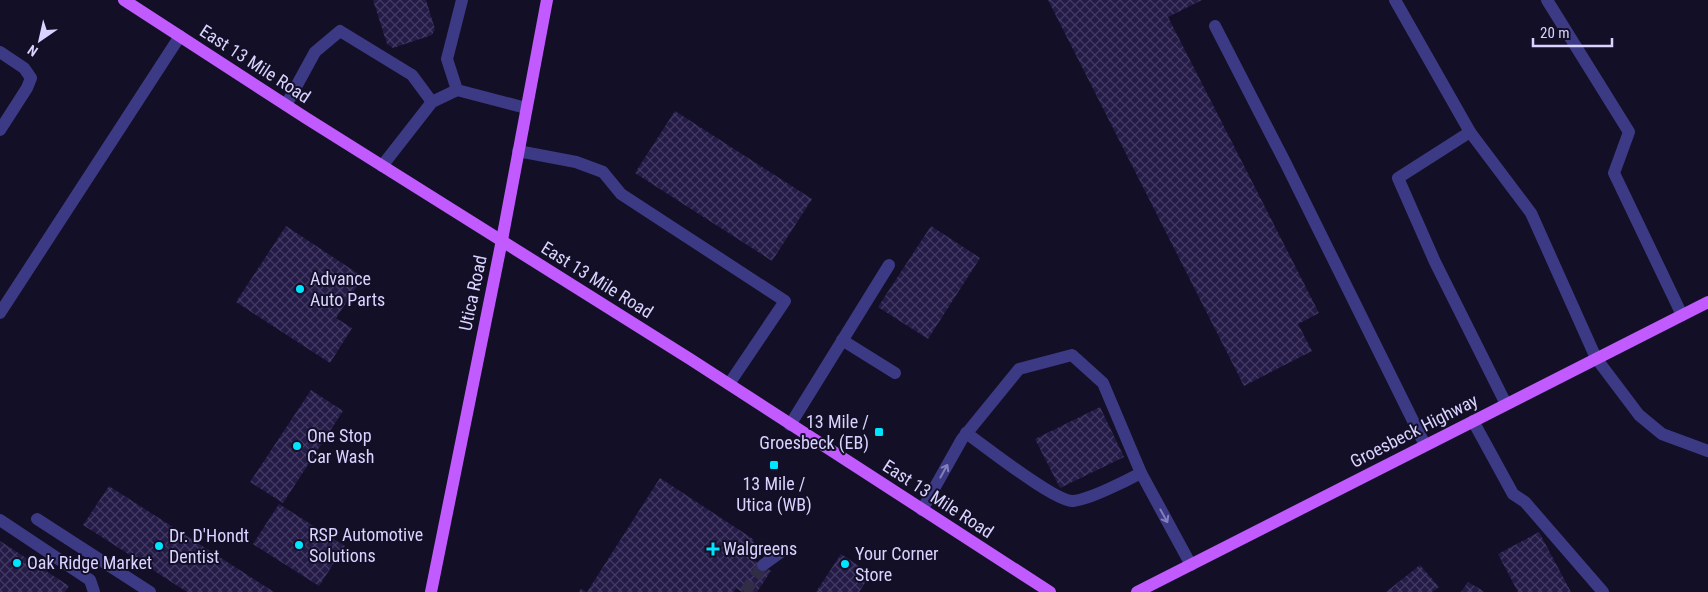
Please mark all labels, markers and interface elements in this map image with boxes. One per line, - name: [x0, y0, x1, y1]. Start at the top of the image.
- north arrow: [15, 15, 65, 65]
- scale bar: [1533, 15, 1612, 47]
- street label: East 13 Mile Road: [196, 20, 315, 107]
- text: 20 m: [1540, 24, 1570, 42]
- text: N: [25, 42, 41, 60]
- street label: East 13 Mile Road: [538, 237, 657, 322]
- street label: Utica Road: [454, 253, 491, 333]
- place label: Advance Auto Parts: [310, 268, 385, 310]
- marker: Advance Auto Parts: [294, 283, 306, 295]
- street label: Groesbeck Highway: [1347, 389, 1481, 472]
- place label: 13 Mile / Groesbeck (EB): [759, 411, 869, 454]
- place label: One Stop Car Wash: [307, 425, 374, 467]
- marker: 13 Mile / Groesbeck (EB): [873, 426, 885, 438]
- marker: One Stop Car Wash: [291, 440, 303, 452]
- street label: East 13 Mile Road: [879, 455, 998, 542]
- marker: 13 Mile / Utica (WB): [768, 459, 780, 471]
- one-way arrow: [939, 464, 949, 478]
- place label: 13 Mile / Utica (WB): [736, 473, 812, 516]
- one-way arrow: [1159, 509, 1169, 524]
- place label: RSP Automotive Solutions: [309, 524, 423, 566]
- place label: Dr. D'Hondt Dentist: [169, 525, 249, 567]
- place label: Walgreens: [723, 538, 797, 559]
- marker: RSP Automotive Solutions: [293, 539, 305, 551]
- marker: Dr. D'Hondt Dentist: [153, 540, 165, 552]
- marker: Walgreens: [707, 543, 719, 555]
- place label: Your Corner Store: [855, 543, 939, 585]
- place label: Oak Ridge Market: [27, 552, 152, 573]
- marker: Oak Ridge Market: [11, 557, 23, 569]
- marker: Your Corner Store: [839, 558, 851, 570]

